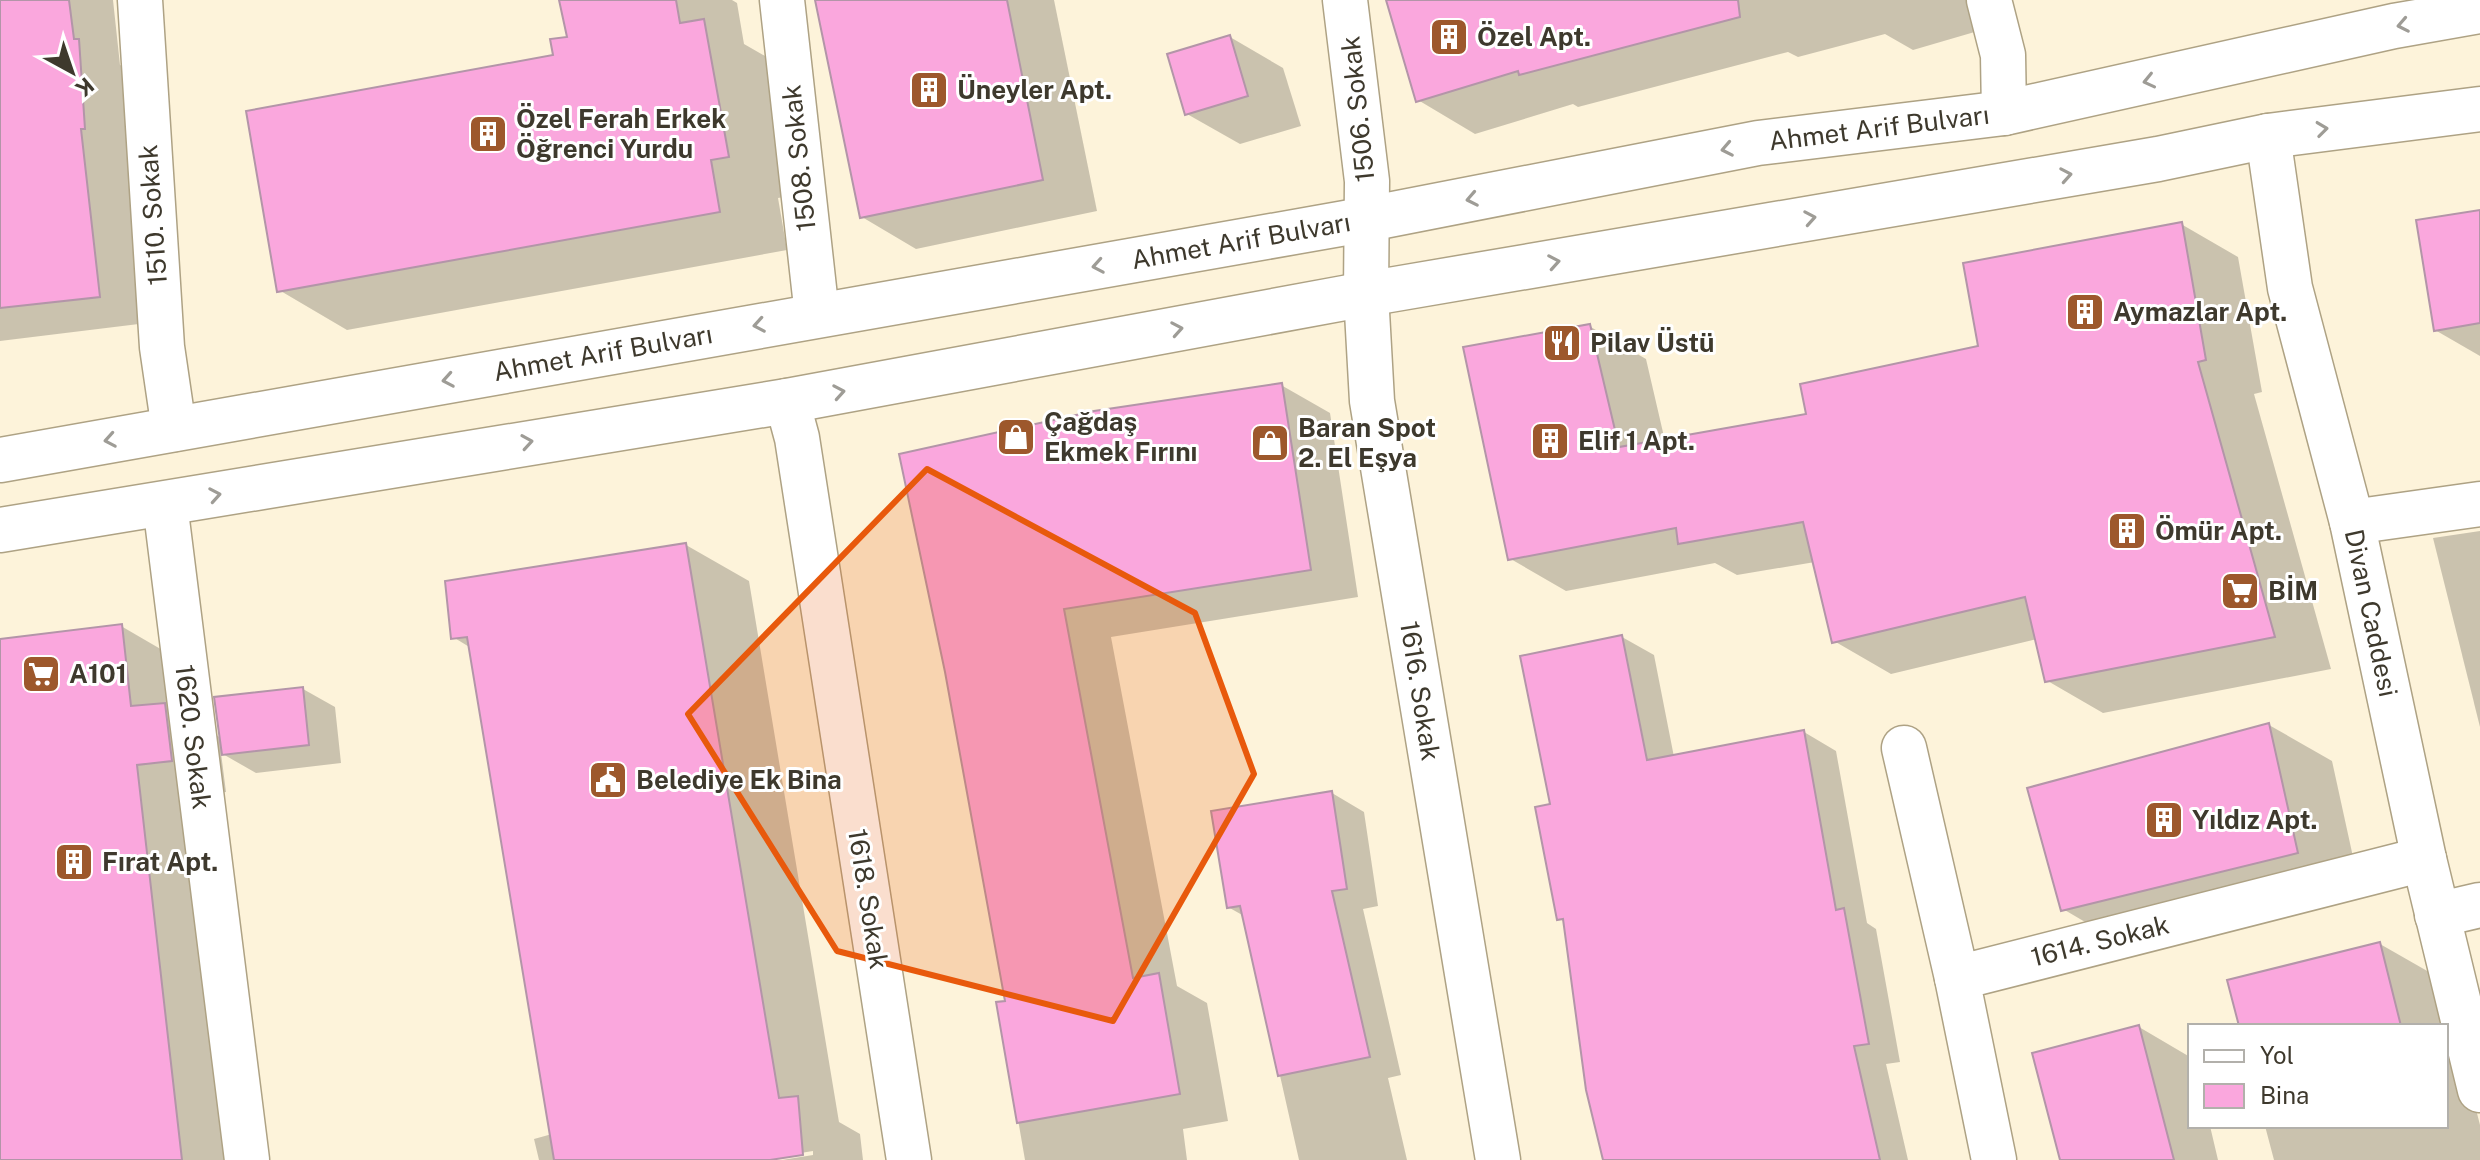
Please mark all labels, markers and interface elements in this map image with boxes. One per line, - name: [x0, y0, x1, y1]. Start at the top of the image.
- one-way arrow: [2396, 15, 2410, 32]
- building icon: Özel Apt.: [1428, 16, 1470, 58]
- place label: Özel Apt.: [1477, 21, 1591, 52]
- north arrow: [32, 32, 112, 112]
- street label: 1506. Sokak: [1334, 35, 1381, 184]
- building icon: Üneyler Apt.: [908, 69, 950, 111]
- text: K: [70, 72, 99, 102]
- one-way arrow: [2143, 72, 2157, 89]
- place label: Üneyler Apt.: [957, 74, 1112, 105]
- street label: 1508. Sokak: [775, 83, 822, 233]
- street label: Ahmet Arif Bulvarı: [1767, 99, 1991, 156]
- place label: Özel Ferah Erkek Öğrenci Yurdu: [516, 103, 726, 164]
- building icon: Özel Ferah Erkek Öğrenci Yurdu: [467, 113, 509, 155]
- one-way arrow: [2315, 121, 2329, 138]
- one-way arrow: [1721, 140, 1734, 157]
- street label: 1510. Sokak: [132, 144, 173, 286]
- one-way arrow: [2060, 167, 2073, 184]
- one-way arrow: [1466, 190, 1479, 207]
- street label: Ahmet Arif Bulvarı: [1129, 206, 1353, 275]
- one-way arrow: [1803, 211, 1817, 228]
- one-way arrow: [1547, 254, 1561, 271]
- one-way arrow: [1091, 256, 1105, 273]
- building icon: Aymazlar Apt.: [2064, 291, 2106, 333]
- place label: Aymazlar Apt.: [2113, 296, 2287, 327]
- one-way arrow: [753, 316, 766, 333]
- street label: Ahmet Arif Bulvarı: [491, 318, 715, 387]
- one-way arrow: [1170, 321, 1183, 338]
- restaurant icon: Pilav Üstü: [1541, 322, 1583, 364]
- place label: Pilav Üstü: [1590, 327, 1715, 358]
- one-way arrow: [441, 371, 455, 388]
- one-way arrow: [832, 384, 845, 401]
- place label: Çağdaş Ekmek Fırını: [1044, 406, 1197, 467]
- place label: Baran Spot 2. El Eşya: [1298, 412, 1436, 473]
- shop icon: Çağdaş Ekmek Fırını: [995, 416, 1037, 458]
- building icon: Elif 1 Apt.: [1529, 420, 1571, 462]
- shop icon: Baran Spot 2. El Eşya: [1249, 422, 1291, 464]
- place label: Elif 1 Apt.: [1578, 425, 1695, 456]
- one-way arrow: [103, 431, 116, 448]
- one-way arrow: [520, 435, 534, 452]
- one-way arrow: [208, 487, 222, 504]
- building icon: Ömür Apt.: [2106, 510, 2148, 552]
- place label: Ömür Apt.: [2155, 515, 2282, 546]
- street label: Divan Caddesi: [2339, 526, 2404, 699]
- supermarket icon: BİM: [2219, 570, 2261, 612]
- place label: BİM: [2268, 575, 2318, 606]
- street label: 1616. Sokak: [1394, 619, 1447, 763]
- supermarket icon: A101: [20, 653, 62, 695]
- place label: A101: [69, 658, 127, 689]
- street label: 1620. Sokak: [169, 663, 218, 811]
- public building icon: Belediye Ek Bina: [587, 759, 629, 801]
- place label: Belediye Ek Bina: [636, 764, 842, 795]
- building icon: Yıldız Apt.: [2143, 799, 2185, 841]
- place label: Yıldız Apt.: [2192, 804, 2318, 835]
- street label: 1618. Sokak: [842, 827, 895, 971]
- building icon: Fırat Apt.: [53, 841, 95, 883]
- place label: Fırat Apt.: [102, 846, 218, 877]
- street label: 1614. Sokak: [2028, 908, 2172, 973]
- legend: [2188, 1024, 2448, 1128]
- text: Yol: [2260, 1041, 2294, 1069]
- text: Bina: [2260, 1081, 2309, 1109]

